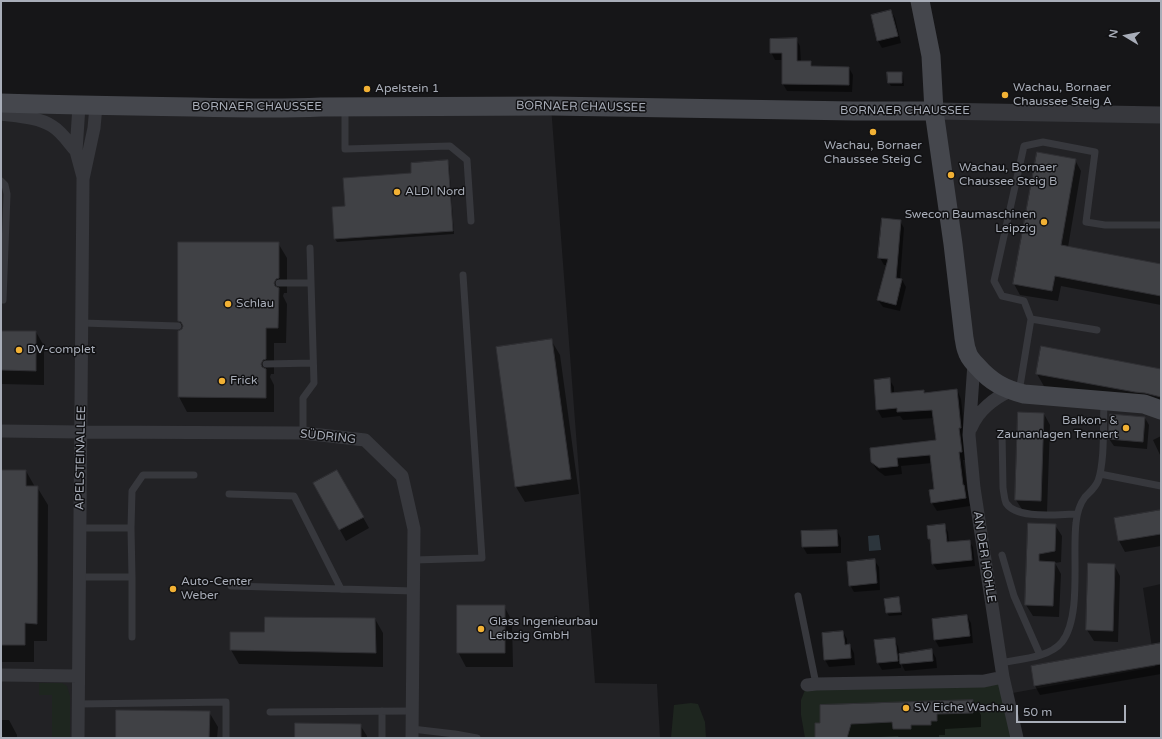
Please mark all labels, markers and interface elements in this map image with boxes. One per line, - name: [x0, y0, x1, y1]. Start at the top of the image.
- north arrow: [1106, 16, 1146, 56]
- text: N: [1107, 28, 1121, 39]
- place label: Wachau, Bornaer Chaussee Steig A: [1013, 81, 1112, 109]
- place label: Apelstein 1: [375, 82, 439, 96]
- marker: Apelstein 1: [362, 84, 372, 94]
- marker: Wachau, Bornaer Chaussee Steig A: [1000, 90, 1010, 100]
- street label: BORNAER CHAUSSEE: [516, 99, 646, 115]
- street label: BORNAER CHAUSSEE: [192, 100, 322, 114]
- street label: BORNAER CHAUSSEE: [840, 104, 970, 118]
- marker: Wachau, Bornaer Chaussee Steig C: [868, 127, 878, 137]
- place label: Wachau, Bornaer Chaussee Steig C: [824, 139, 922, 167]
- place label: Wachau, Bornaer Chaussee Steig B: [959, 161, 1057, 189]
- marker: Wachau, Bornaer Chaussee Steig B: [946, 170, 956, 180]
- place label: ALDI Nord: [405, 185, 465, 199]
- marker: ALDI Nord: [392, 187, 402, 197]
- place label: Swecon Baumaschinen Leipzig: [905, 208, 1036, 236]
- marker: Swecon Baumaschinen Leipzig: [1039, 217, 1049, 227]
- place label: Schlau: [236, 297, 274, 311]
- marker: Schlau: [223, 299, 233, 309]
- place label: DV-complet: [27, 343, 95, 357]
- marker: DV-complet: [14, 345, 24, 355]
- place label: Frick: [230, 374, 257, 388]
- marker: Frick: [217, 376, 227, 386]
- street label: APELSTEINALLEE: [73, 406, 89, 510]
- place label: Balkon- & Zaunanlagen Tennert: [997, 414, 1118, 442]
- marker: Balkon- & Zaunanlagen Tennert: [1121, 423, 1131, 433]
- street label: SÜDRING: [299, 427, 357, 447]
- street label: AN DER HOHLE: [970, 510, 998, 604]
- place label: Auto-Center Weber: [181, 575, 252, 603]
- marker: Auto-Center Weber: [168, 584, 178, 594]
- place label: Glass Ingenieurbau Leibzig GmbH: [489, 615, 598, 643]
- marker: Glass Ingenieurbau Leibzig GmbH: [476, 624, 486, 634]
- scale bar: [1018, 697, 1128, 723]
- place label: SV Eiche Wachau: [914, 701, 1013, 715]
- marker: SV Eiche Wachau: [901, 703, 911, 713]
- text: 50 m: [1023, 705, 1052, 719]

